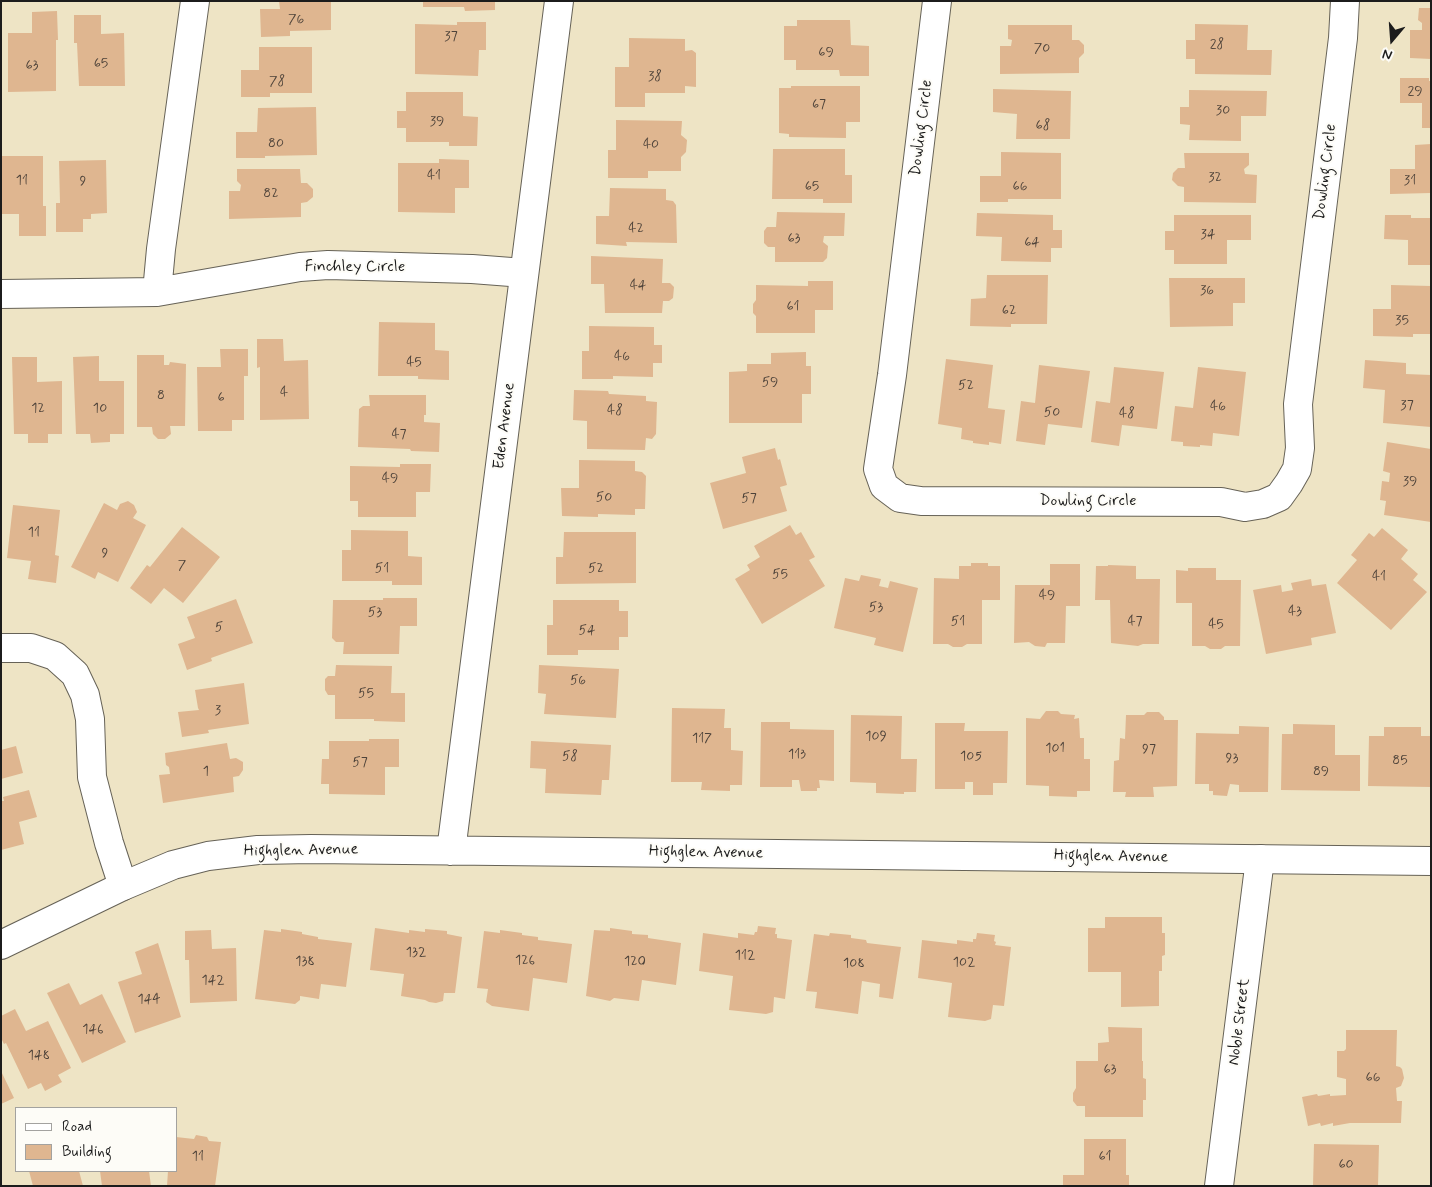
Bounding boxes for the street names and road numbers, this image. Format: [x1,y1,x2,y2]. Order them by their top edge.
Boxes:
street label: Dowling Circle [907,79,937,177]
street label: Dowling Circle [1311,123,1341,221]
street label: Finchley Circle [305,258,405,278]
street label: Eden Avenue [490,381,520,471]
street label: Dowling Circle [1039,492,1137,512]
street label: Highglen Avenue [244,840,358,862]
street label: Highglen Avenue [649,842,763,864]
street label: Highglen Avenue [1054,846,1168,868]
street label: Noble Street [1225,978,1255,1066]

